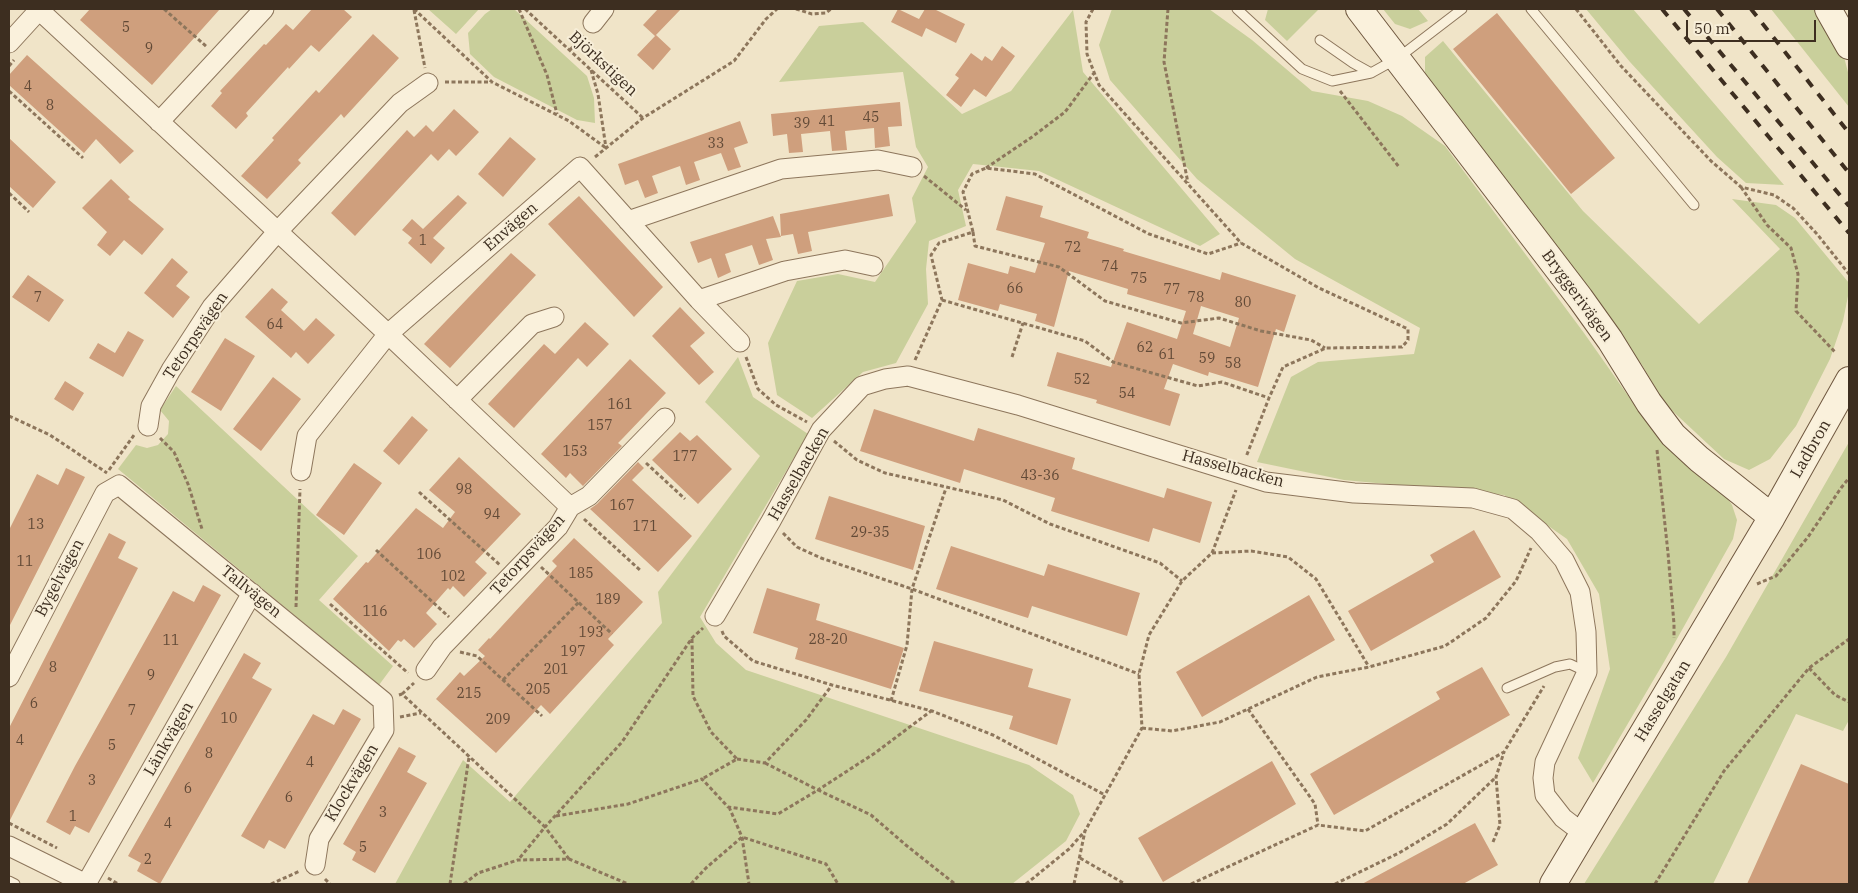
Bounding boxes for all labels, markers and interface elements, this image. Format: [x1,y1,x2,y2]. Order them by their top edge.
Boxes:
scale bar [1688,10,1818,42]
text: 50 m [1694,19,1730,38]
house number: 5 [122,20,130,36]
street label: Björkstigen [565,27,641,101]
house number: 9 [145,41,153,57]
house number: 4 [24,79,32,95]
house number: 8 [46,98,54,114]
house number: 45 [863,110,879,126]
house number: 41 [819,114,835,130]
house number: 39 [794,116,810,132]
house number: 33 [708,136,724,152]
street label: Envägen [480,199,542,255]
house number: 1 [419,233,427,249]
house number: 72 [1065,240,1081,256]
street label: Bryggerivägen [1537,246,1617,346]
house number: 74 [1102,259,1118,275]
house number: 75 [1131,271,1147,287]
house number: 66 [1007,281,1023,297]
house number: 77 [1164,282,1180,298]
street label: Tetorpsvägen [160,288,232,384]
house number: 7 [34,290,42,306]
house number: 78 [1188,290,1204,306]
house number: 80 [1235,295,1251,311]
house number: 64 [267,317,283,333]
house number: 62 [1137,340,1153,356]
house number: 61 [1159,347,1175,363]
house number: 59 [1199,351,1215,367]
house number: 58 [1225,356,1241,372]
house number: 52 [1074,372,1090,388]
house number: 54 [1119,386,1135,402]
house number: 161 [607,397,633,413]
street label: Ladbron [1787,417,1835,481]
house number: 157 [587,418,613,434]
street label: Hasselbacken [764,424,834,524]
house number: 153 [562,444,588,460]
street label: Hasselbacken [1180,446,1286,492]
house number: 177 [672,449,698,465]
house number: 43-36 [1020,468,1060,484]
house number: 98 [456,482,472,498]
house number: 167 [609,498,635,514]
house number: 94 [484,507,500,523]
street label: Tetorpsvägen [487,511,569,599]
house number: 13 [28,517,44,533]
house number: 171 [632,519,658,535]
house number: 29-35 [850,525,890,541]
street label: Bygelvägen [32,536,88,620]
house number: 106 [416,547,442,563]
house number: 11 [17,554,33,570]
street label: Tallvägen [217,562,285,622]
house number: 185 [568,566,594,582]
house number: 102 [440,569,466,585]
house number: 189 [595,592,621,608]
house number: 116 [362,604,388,620]
house number: 193 [578,625,604,641]
house number: 28-20 [808,632,848,648]
house number: 11 [163,633,179,649]
house number: 197 [560,644,586,660]
street label: Hasselgatan [1631,657,1695,745]
house number: 8 [49,660,57,676]
house number: 201 [543,662,569,678]
house number: 9 [147,668,155,684]
house number: 205 [525,682,551,698]
house number: 215 [456,686,482,702]
house number: 6 [30,696,38,712]
street label: Länkvägen [140,699,198,779]
house number: 7 [128,703,136,719]
house number: 10 [221,711,237,727]
house number: 209 [485,712,511,728]
house number: 4 [16,733,24,749]
house number: 5 [108,738,116,754]
street label: Klockvägen [321,741,383,825]
house number: 8 [205,746,213,762]
house number: 4 [306,755,314,771]
house number: 3 [88,773,96,789]
house number: 6 [184,781,192,797]
house number: 6 [285,790,293,806]
house number: 3 [379,805,387,821]
house number: 1 [69,809,77,825]
house number: 4 [164,816,172,832]
house number: 5 [359,840,367,856]
house number: 2 [144,852,152,868]

